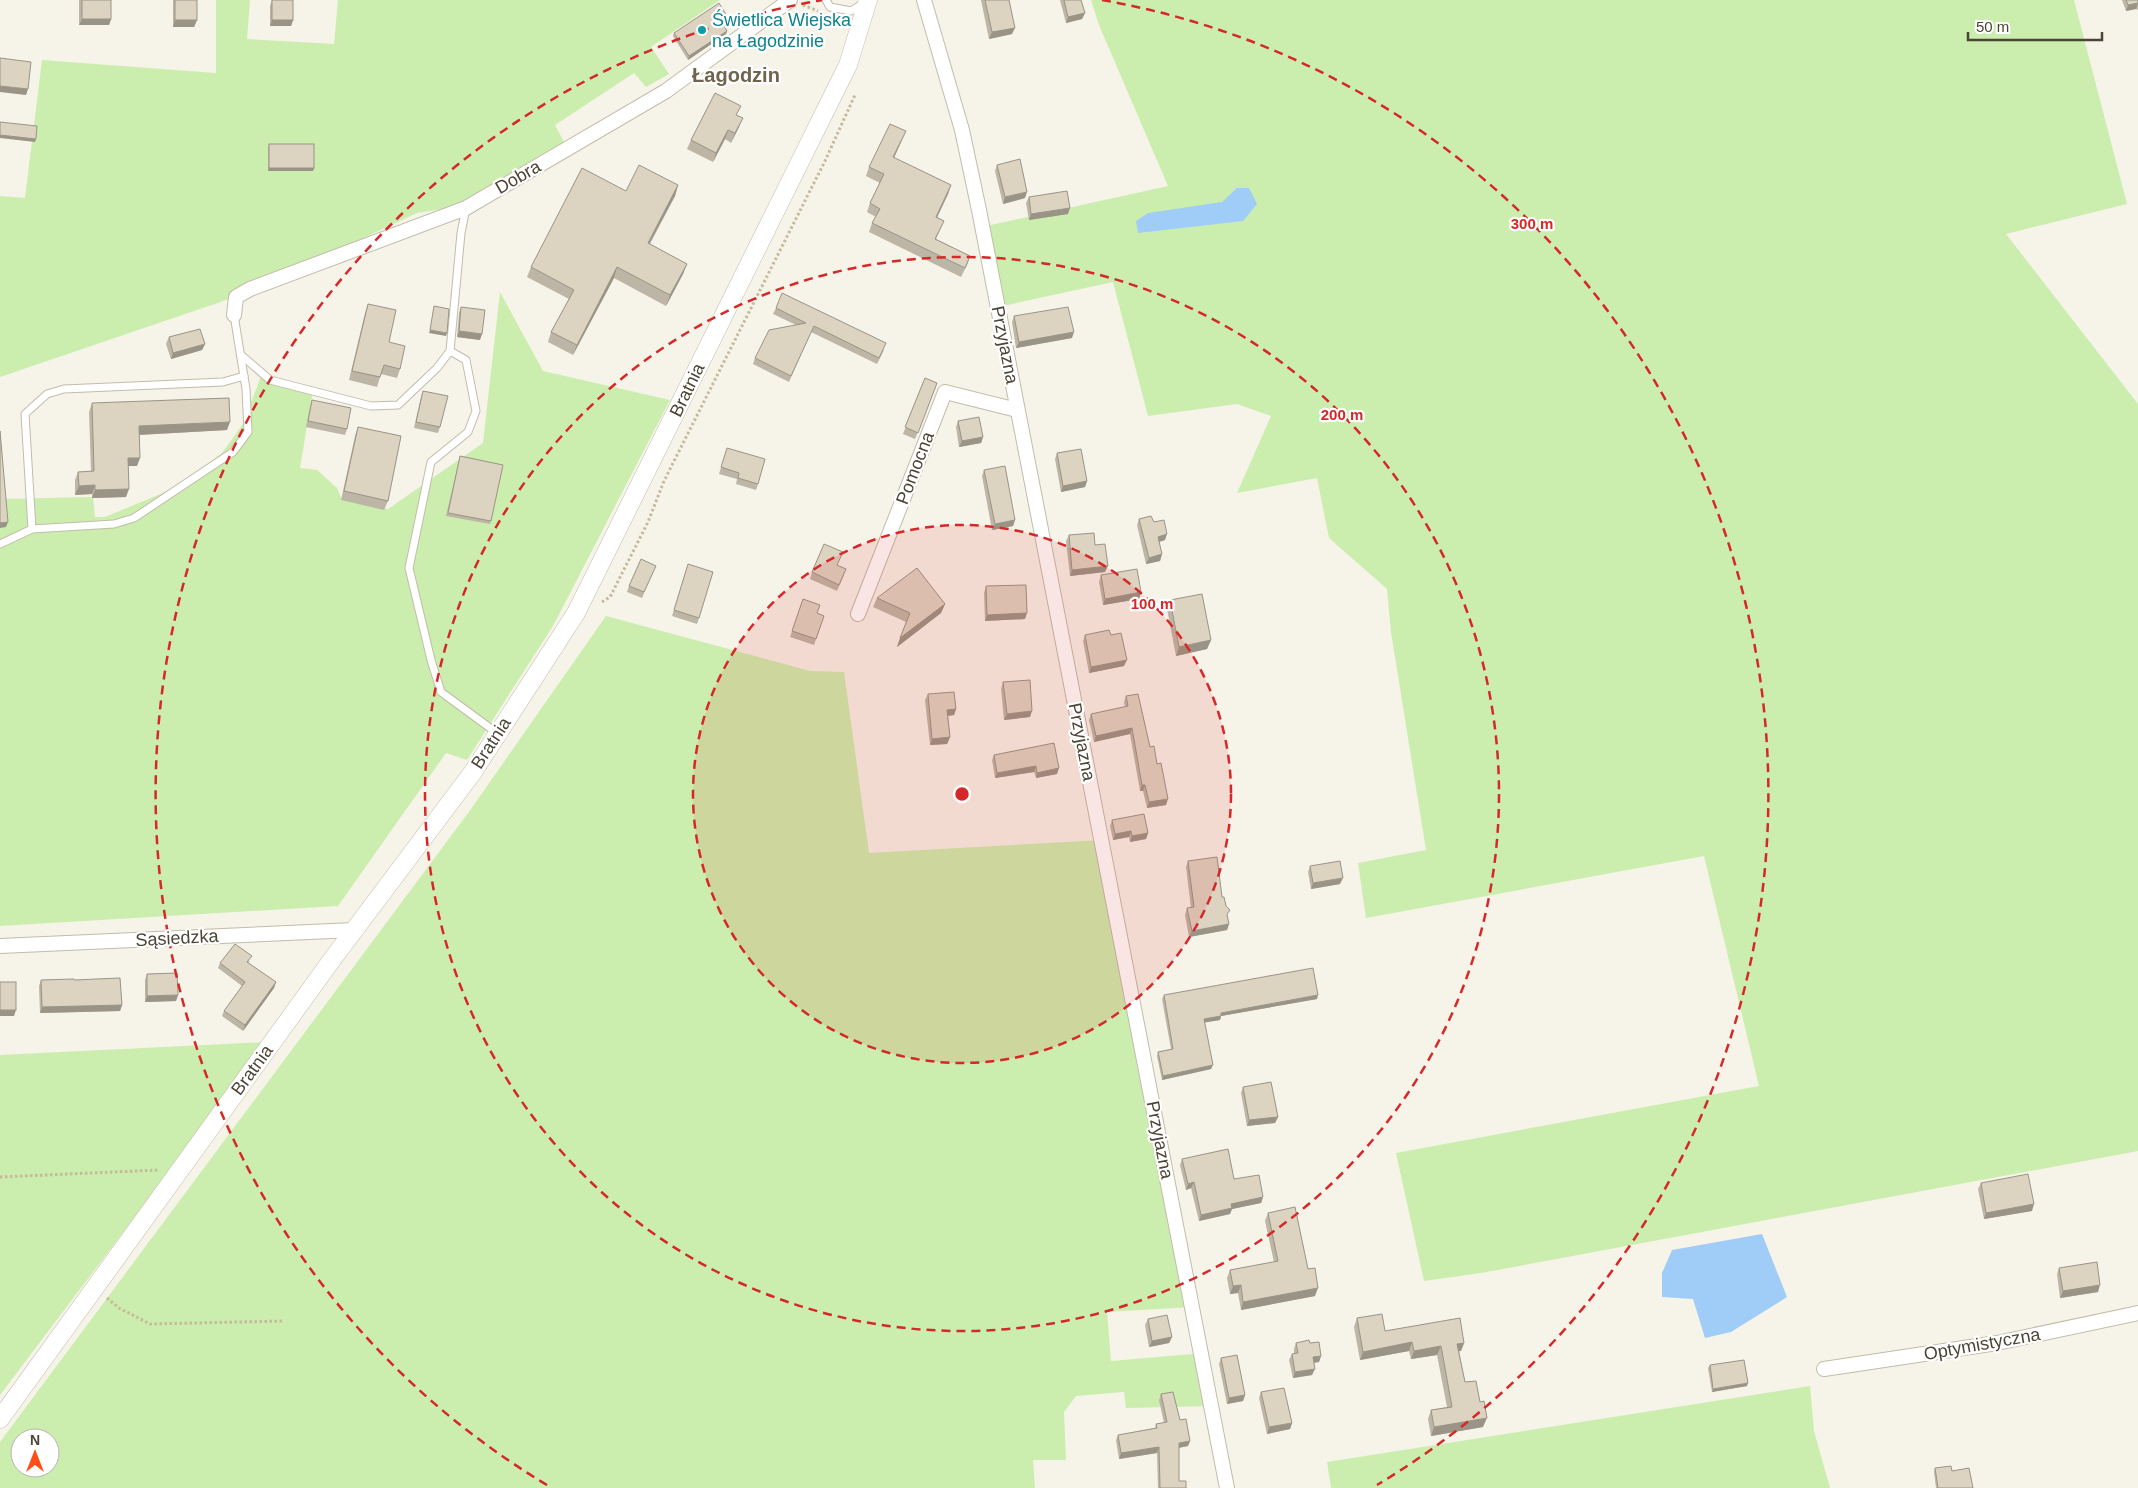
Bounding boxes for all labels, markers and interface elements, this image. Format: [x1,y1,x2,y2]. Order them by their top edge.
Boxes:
place label: Świetlica Wiejska na Łagodzinie [712,9,852,51]
scale bar [1968,10,2102,42]
text: 50 m [1976,18,2009,35]
marker: Świetlica Wiejska na Łagodzinie [696,24,708,36]
district label: Łagodzin [692,64,780,86]
street label: Dobra [492,156,545,198]
text: 300 m [1511,215,1553,232]
street label: Przyjazna [988,304,1023,387]
street label: Bratnia [666,359,709,420]
text: 200 m [1321,406,1363,423]
street label: Pomocna [892,428,938,507]
text: 100 m [1131,595,1173,612]
street label: Przyjazna [1065,701,1100,784]
street label: Bratnia [467,713,515,772]
centre of rings [953,785,971,803]
street label: Sąsiedzka [135,926,220,950]
street label: Bratnia [227,1040,277,1099]
street label: Przyjazna [1143,1099,1178,1182]
street label: Optymistyczna [1922,1324,2043,1364]
north arrow [10,1428,60,1478]
text: N [30,1432,40,1448]

